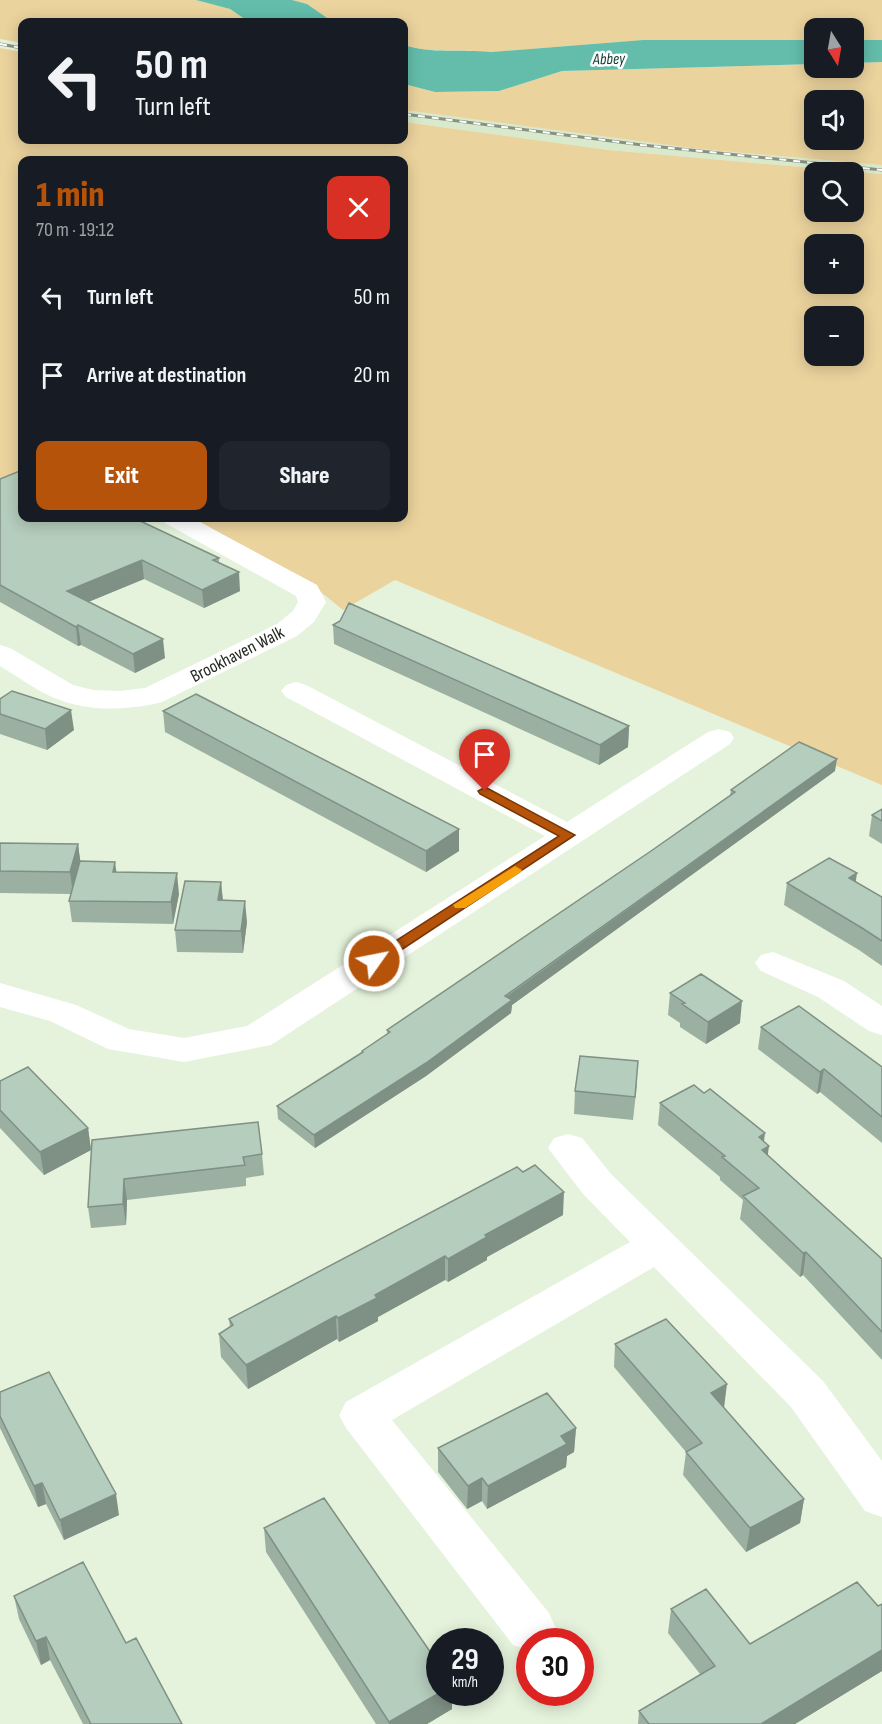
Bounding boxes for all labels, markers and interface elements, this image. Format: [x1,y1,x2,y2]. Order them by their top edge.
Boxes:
north arrow [804,18,864,78]
map controls [804,18,864,366]
text: 50 m [135,40,208,91]
icon: left [36,42,114,120]
water label: Abbey [592,50,626,69]
button: sound [804,90,864,150]
text: Turn left [135,91,211,123]
button: search [804,162,864,222]
text: 1 min [36,174,104,217]
button: close [327,176,390,239]
text: 70 m · 19:12 [36,218,114,242]
button: + [804,234,864,294]
icon: left [36,281,69,314]
text: Turn left [87,284,153,311]
text: 50 m [354,284,390,311]
button: − [804,306,864,366]
icon: arrive [36,359,69,392]
text: Arrive at destination [87,362,246,389]
text: 20 m [354,362,390,389]
button: Exit [36,441,207,510]
button: Share [219,441,390,510]
street label: Brookhaven Walk [187,622,288,687]
pin [459,729,510,791]
icon: arrive [468,738,501,771]
position arrow [342,929,406,993]
speed limit sign: 30 [516,1628,594,1706]
text: 29 [451,1642,479,1678]
text: km/h [452,1673,478,1692]

